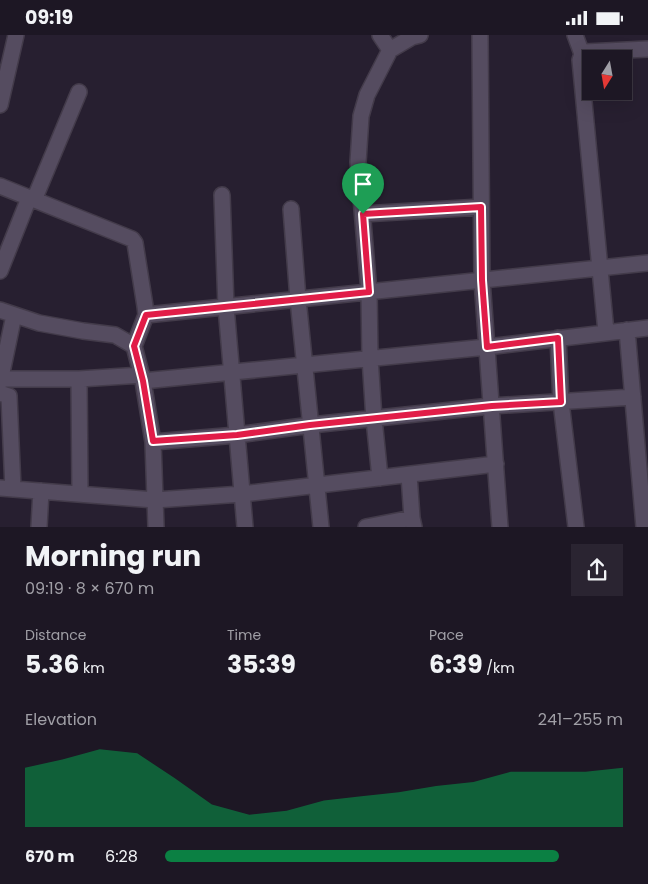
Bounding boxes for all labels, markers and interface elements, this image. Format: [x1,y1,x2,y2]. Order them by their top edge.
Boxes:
text: 09:19 [25,4,73,31]
north arrow [582,50,632,100]
map controls [582,50,632,100]
pin [342,163,384,214]
icon: arrive [349,170,377,198]
text: Morning run [25,537,201,576]
button: share [571,544,623,596]
text: 09:19 · 8 × 670 m [25,577,154,600]
text: Distance [25,625,86,645]
text: Time [227,625,261,645]
text: Pace [429,625,464,645]
text: 5.36 [25,647,79,682]
text: 35:39 [227,647,296,682]
text: 6:39 [429,647,483,682]
text: km [79,658,105,678]
text: /km [483,658,515,678]
text: Elevation [25,708,97,731]
text: 241–255 m [538,708,623,731]
text: 670 m [25,845,75,868]
text: 6:28 [105,845,138,868]

